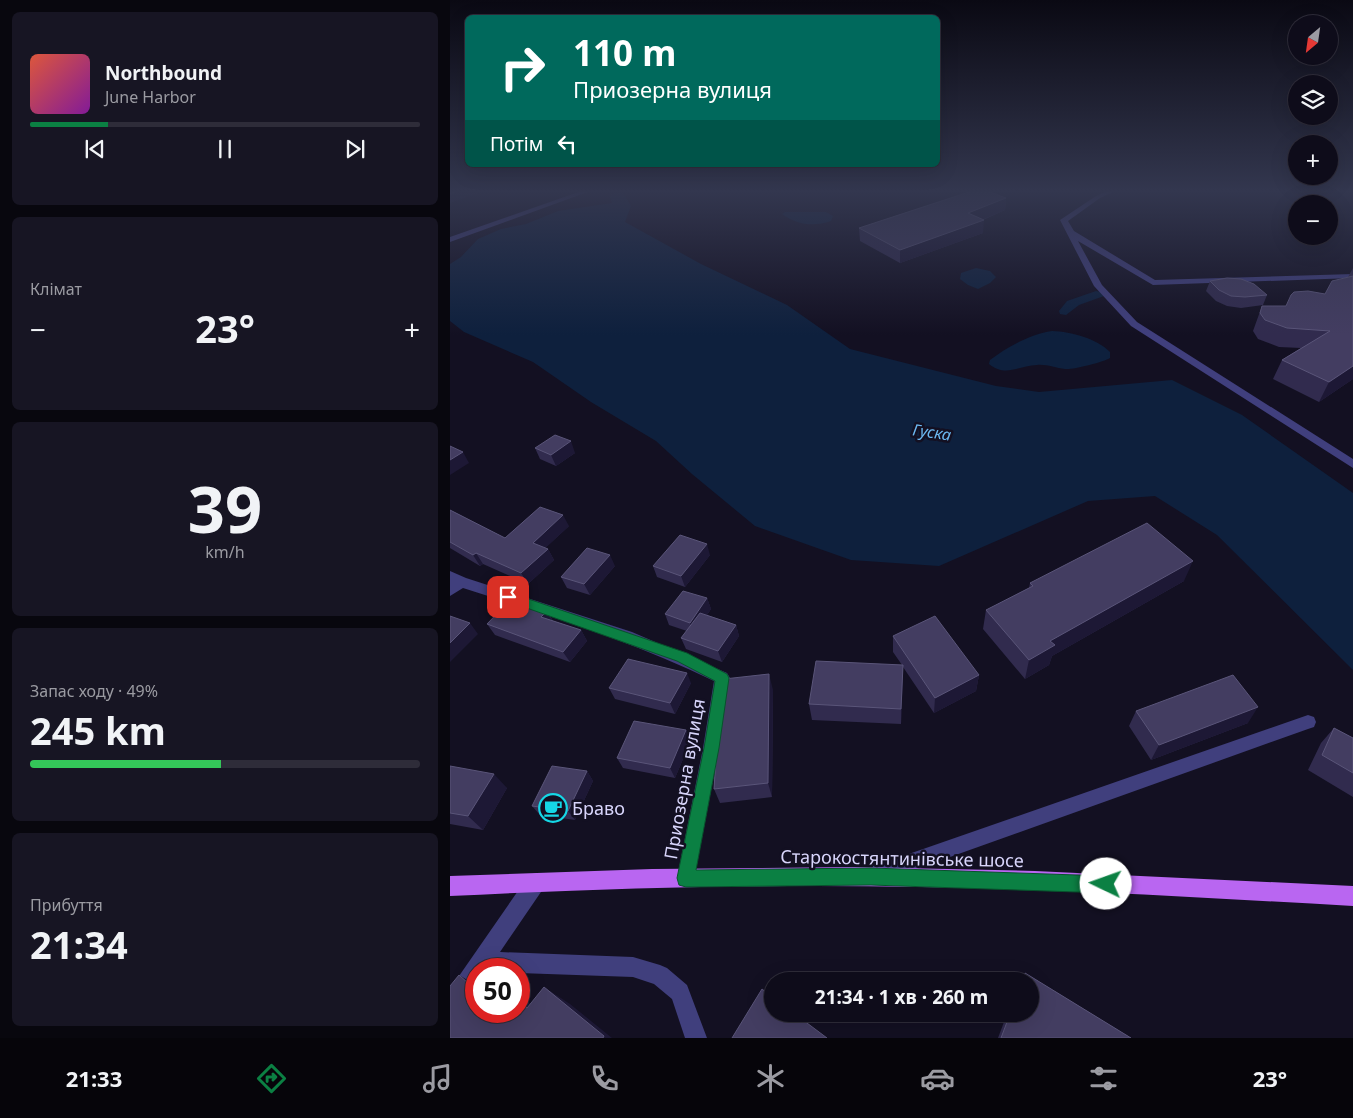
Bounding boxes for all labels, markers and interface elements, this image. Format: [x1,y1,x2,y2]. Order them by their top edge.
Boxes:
north arrow [1288,15,1338,65]
map controls [1288,15,1338,245]
text: 110 m [573,29,676,76]
icon: right [490,35,555,100]
text: Northbound [105,60,222,86]
text: Приозерна вулиця [573,74,772,104]
button: layers [1288,75,1338,125]
text: June Harbor [105,86,196,108]
icon: left [553,130,581,158]
text: Потім [490,131,543,157]
icon: previous [81,135,109,163]
icon: pause [211,135,239,163]
icon: next [341,135,369,163]
button: + [1288,135,1338,185]
button: − [1288,195,1338,245]
text: Клімат [30,278,82,300]
text: 23° [195,302,255,354]
text: − [30,310,46,348]
text: + [404,310,420,348]
water label: Гуска [911,418,953,446]
text: 39 [188,464,262,552]
text: km/h [205,541,245,563]
pin [487,576,529,618]
icon: arrive [494,583,522,611]
text: Запас ходу · 49% [30,680,158,702]
street label: Приозерна вулиця [658,697,710,861]
text: 245 km [30,704,166,756]
cafe icon: Браво [538,793,568,823]
place label: Браво [572,796,625,820]
street label: Старокостянтинівське шосе [780,844,1024,872]
position arrow [1079,857,1131,909]
text: Прибуття [30,894,103,916]
text: 21:34 [30,918,128,970]
speed limit sign: 50 [465,958,530,1023]
text: 21:34 · 1 хв · 260 m [815,984,988,1010]
icon: directions [254,1061,289,1096]
icon: music [420,1061,455,1096]
icon: phone [587,1061,622,1096]
icon: climate [753,1061,788,1096]
icon: car [920,1061,955,1096]
icon: filters [1086,1061,1121,1096]
text: 21:33 [66,1063,122,1093]
text: 23° [1253,1063,1287,1093]

